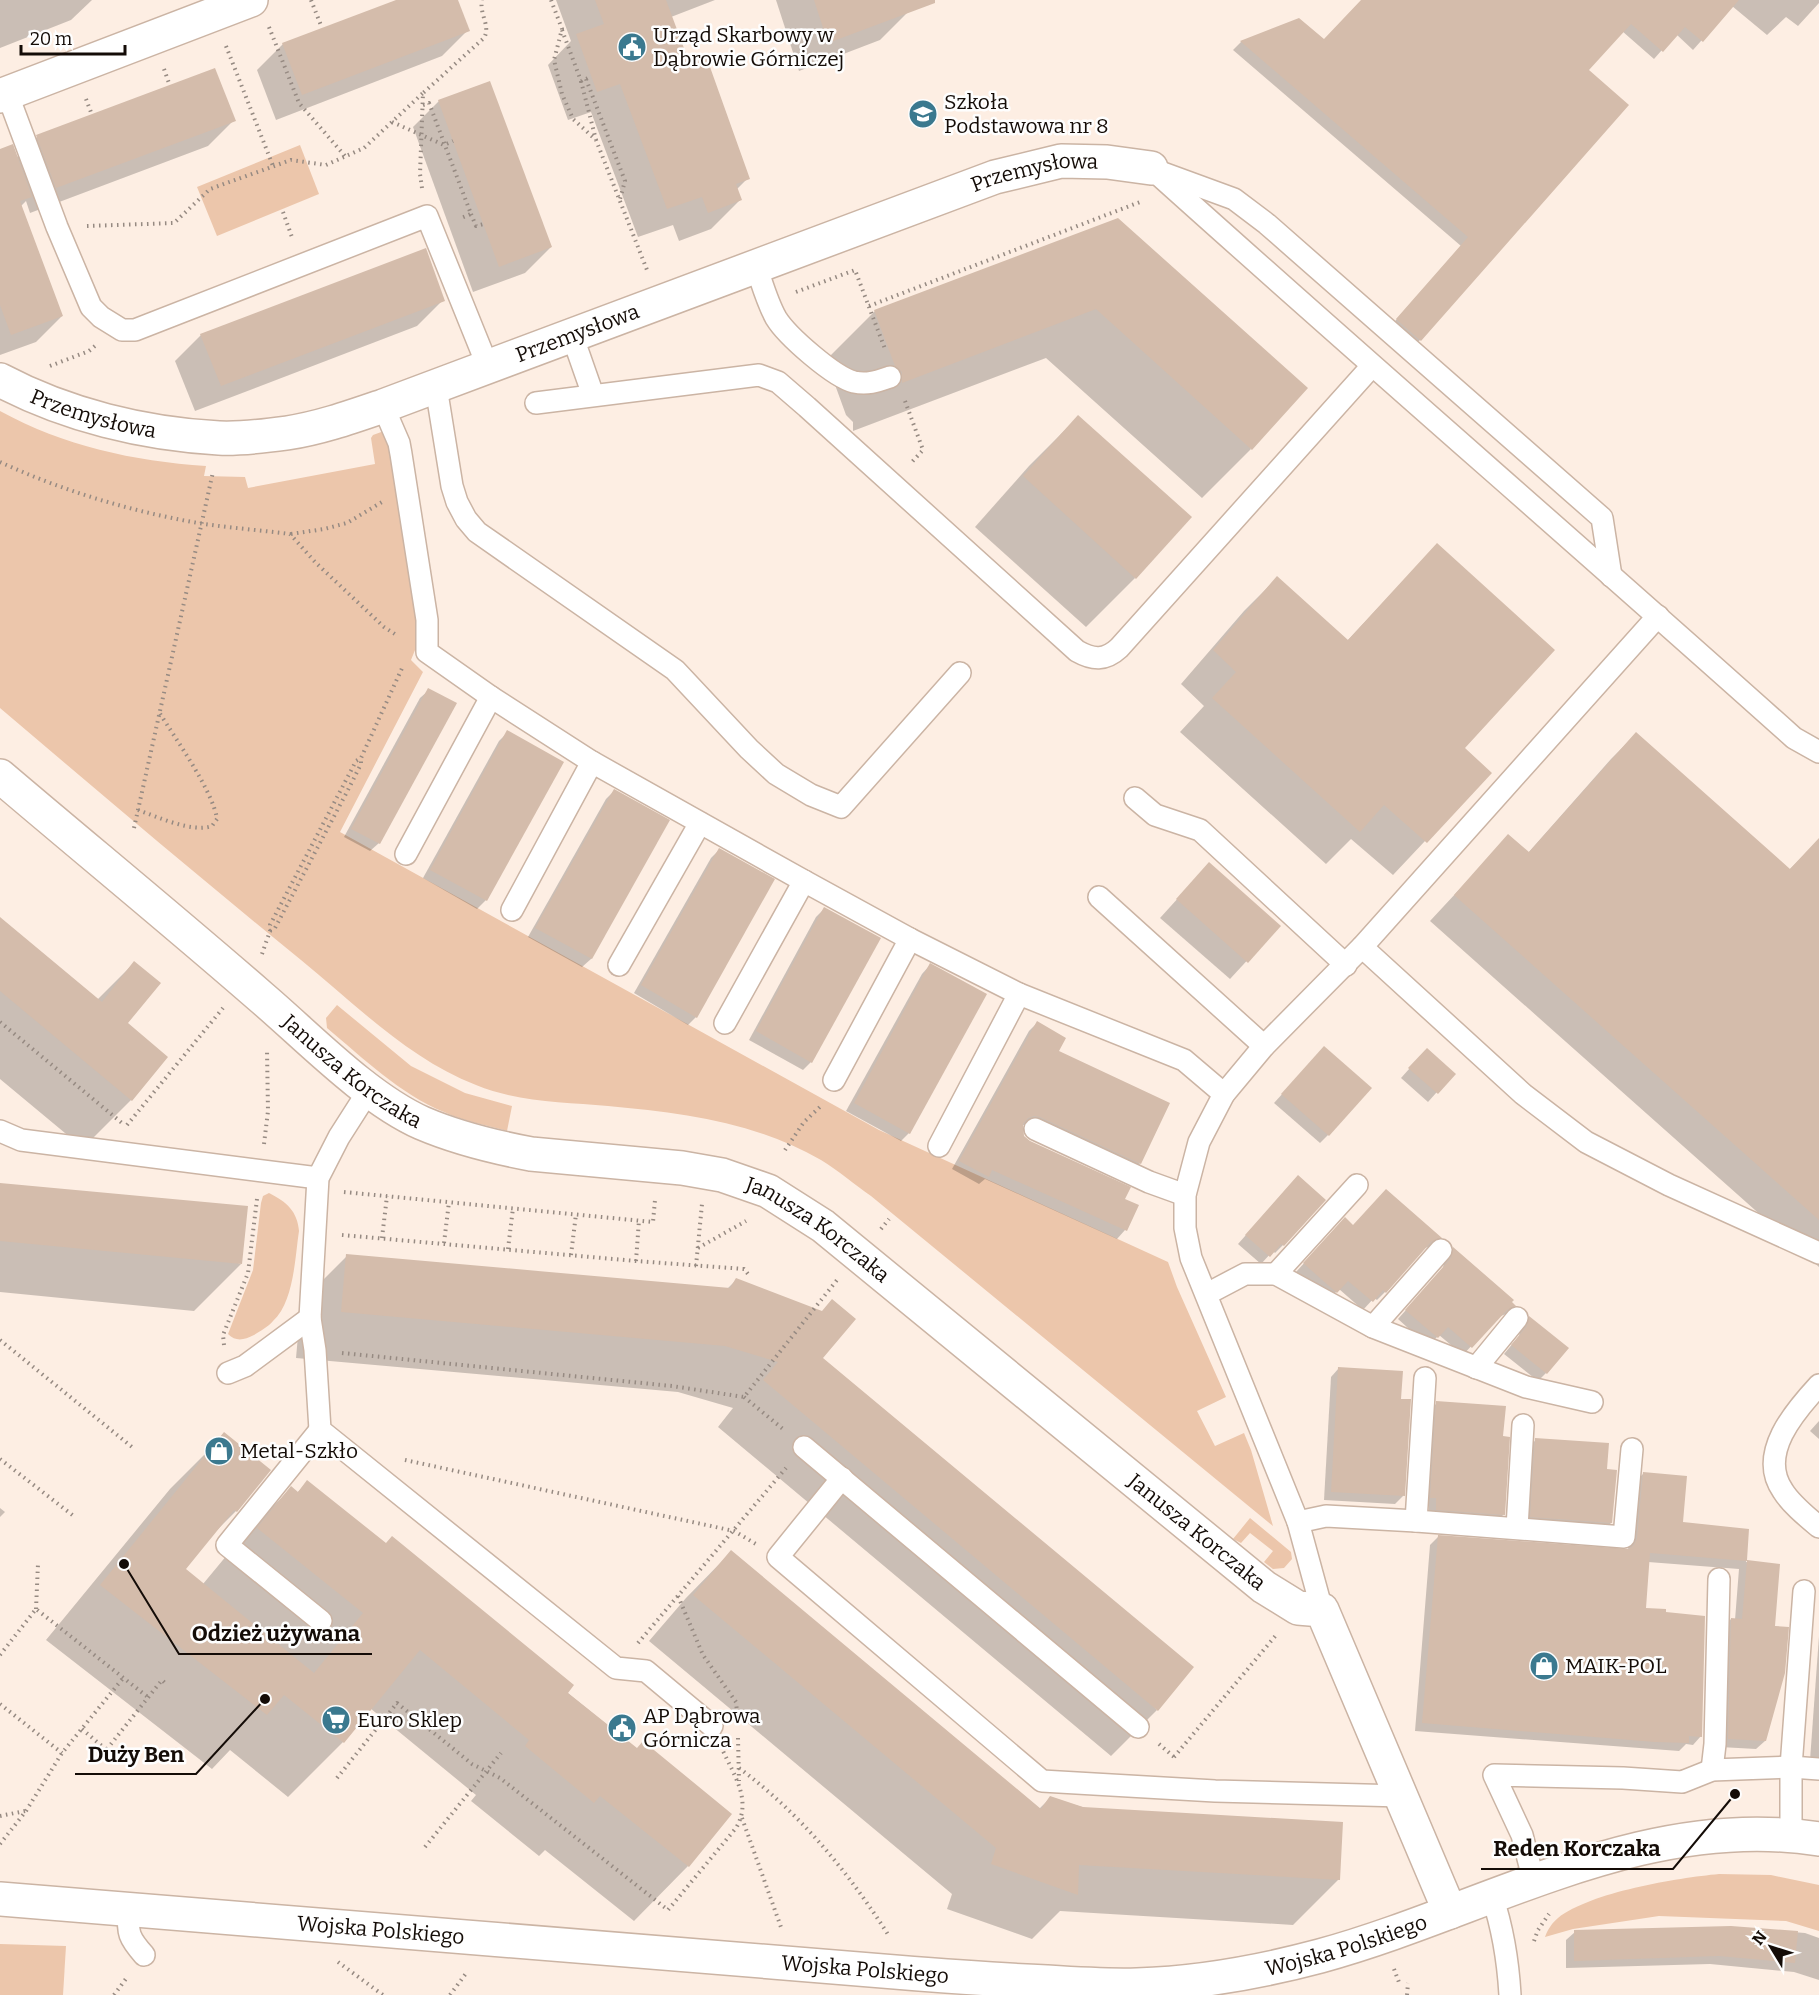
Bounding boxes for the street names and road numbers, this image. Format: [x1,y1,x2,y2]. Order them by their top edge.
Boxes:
street label: Przemysłowa [967,148,1099,198]
street label: Przemysłowa [512,298,643,368]
street label: Przemysłowa [27,383,159,444]
street label: Janusza Korczaka [276,1008,426,1134]
street label: Janusza Korczaka [741,1171,895,1288]
street label: Janusza Korczaka [1122,1467,1271,1596]
street label: Wojska Polskiego [1263,1909,1431,1982]
street label: Wojska Polskiego [296,1910,466,1950]
street label: Wojska Polskiego [780,1950,950,1989]

